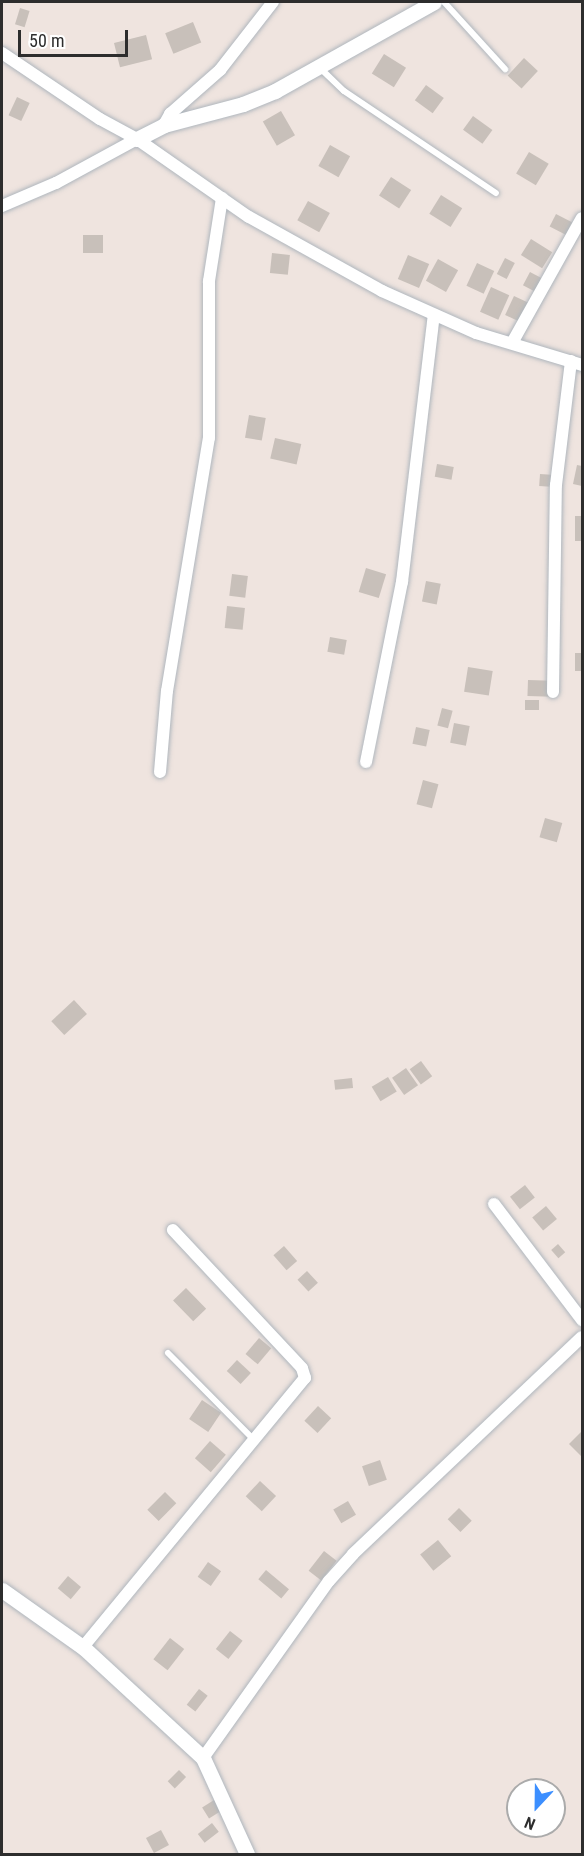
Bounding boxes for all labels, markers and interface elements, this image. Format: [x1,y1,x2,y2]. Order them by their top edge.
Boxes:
scale bar [21,18,130,56]
text: 50 m [29,30,64,51]
north arrow [506,1778,566,1838]
text: N [522,1813,538,1834]

